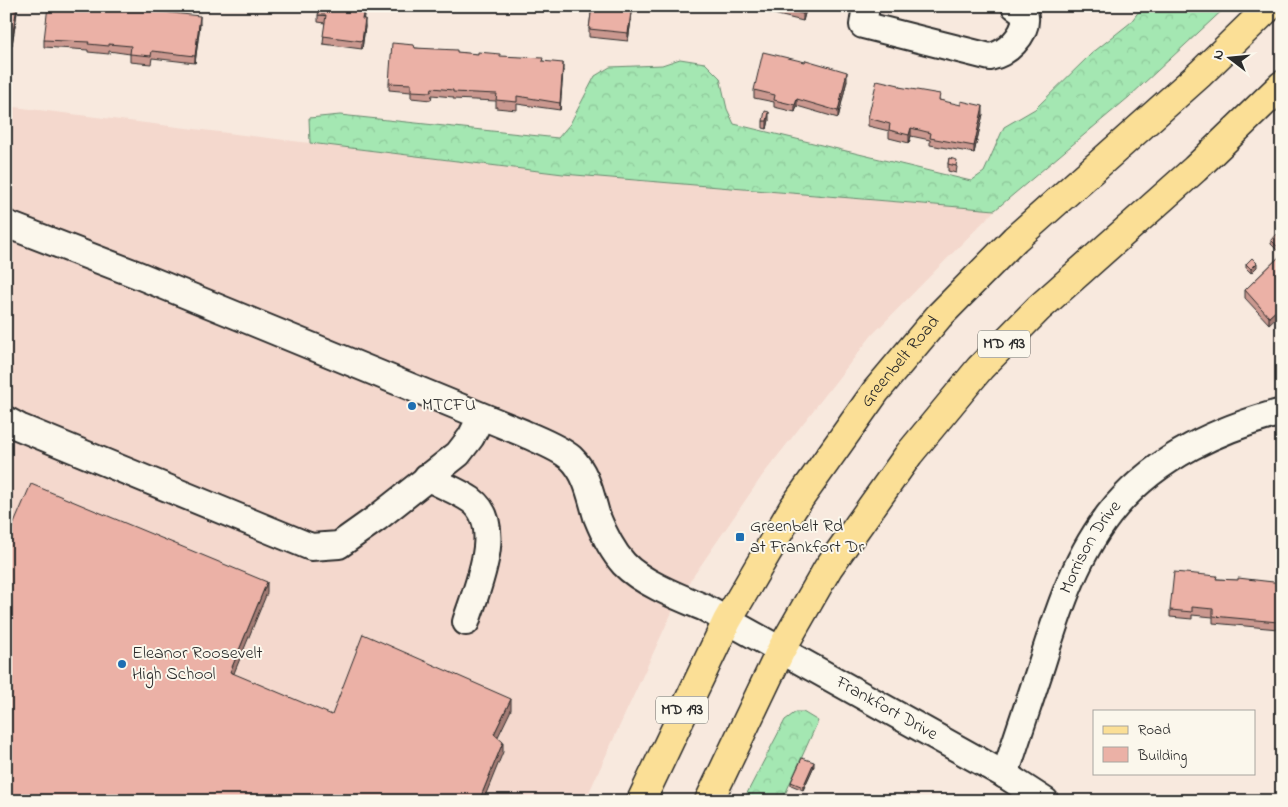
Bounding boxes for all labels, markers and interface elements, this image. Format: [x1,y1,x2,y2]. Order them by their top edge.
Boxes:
north arrow [1206,32,1256,82]
text: N [1208,47,1230,62]
street label: Greenbelt Road [855,310,947,413]
road number: MD 193 [978,330,1030,358]
place label: MTCFU [422,393,476,419]
marker: MTCFU [406,400,418,412]
street label: Morrison Drive [1054,494,1129,598]
place label: Greenbelt Rd at Frankfort Dr [750,514,865,561]
marker: Greenbelt Rd at Frankfort Dr [734,531,746,543]
place label: Eleanor Roosevelt High School [132,641,263,689]
marker: Eleanor Roosevelt High School [116,658,128,670]
street label: Frankfort Drive [830,670,943,748]
road number: MD 193 [656,696,708,724]
legend [1093,710,1256,774]
text: Road [1138,719,1171,741]
text: Building [1137,745,1187,768]

